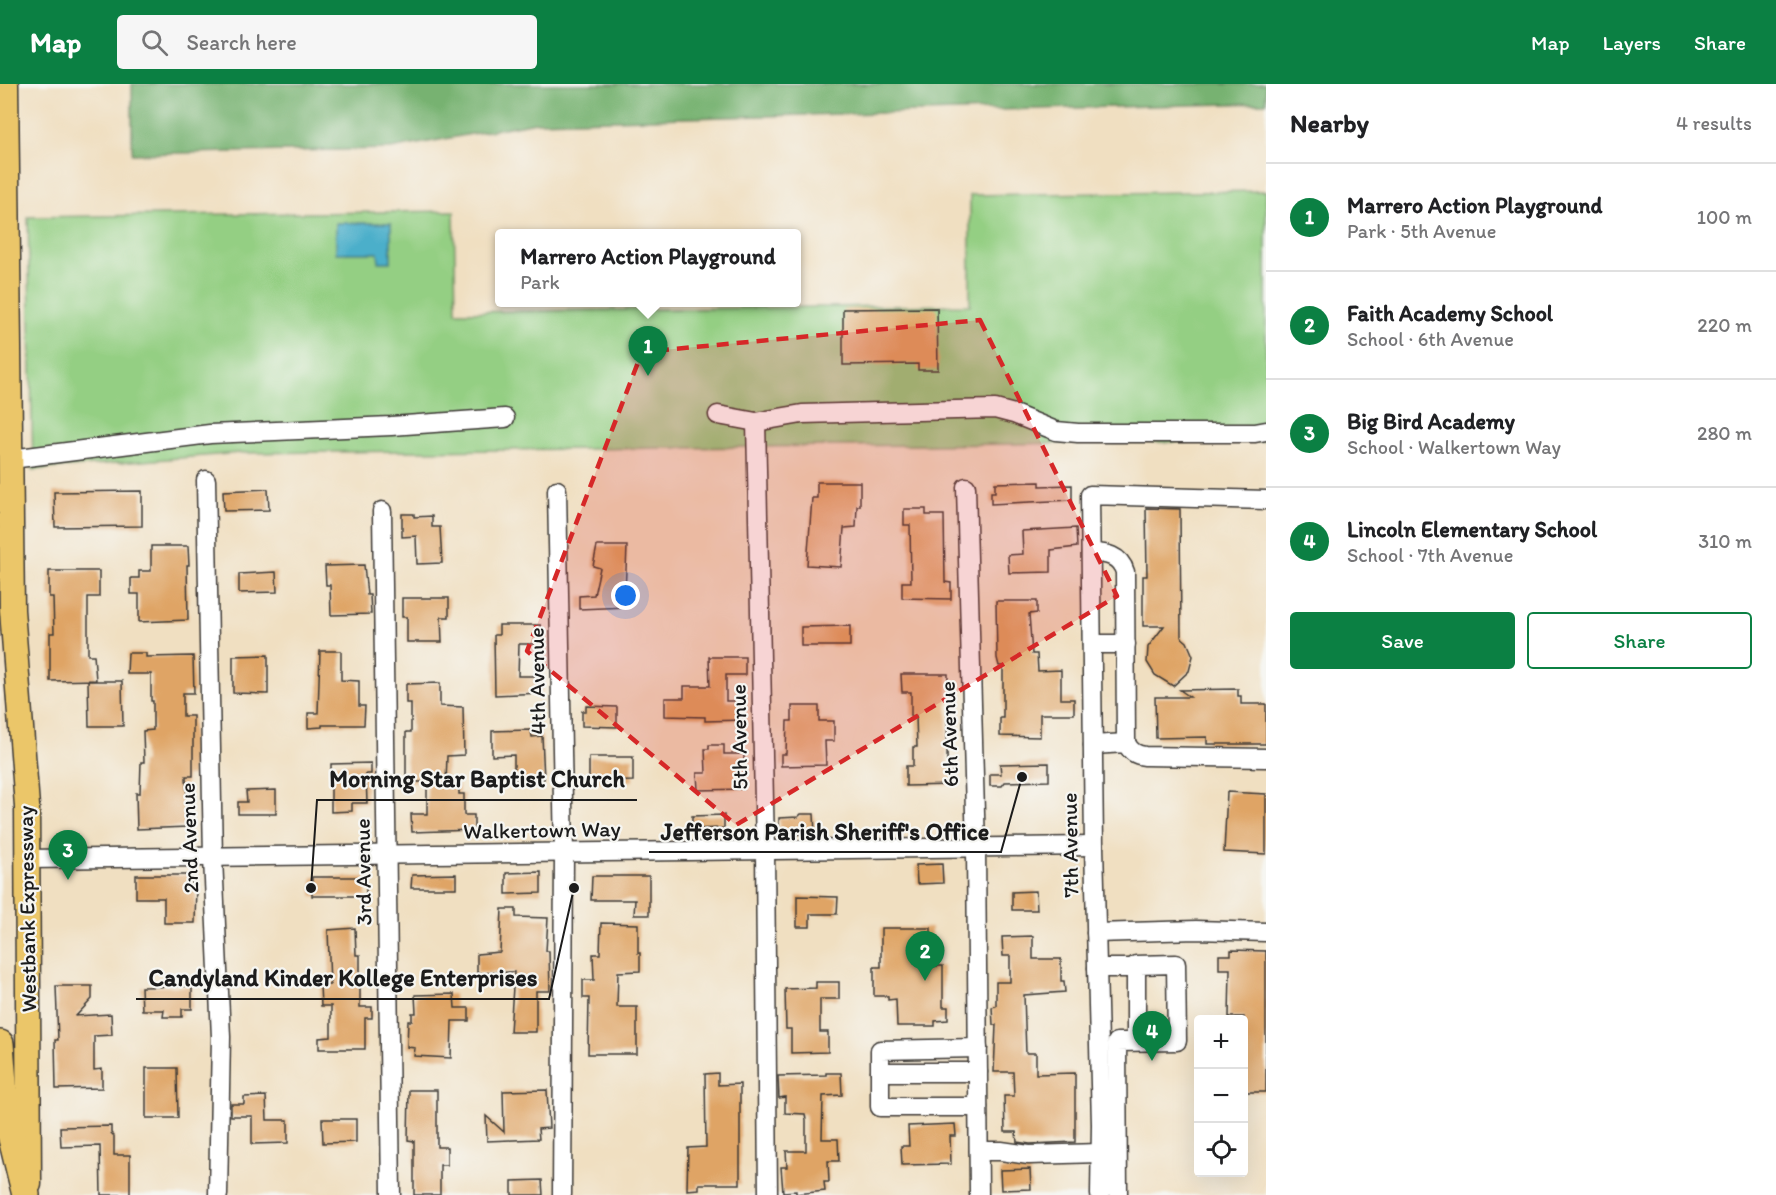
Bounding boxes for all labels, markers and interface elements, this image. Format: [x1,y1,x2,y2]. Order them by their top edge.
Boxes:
search box [117,15,537,69]
text: Map [30,25,81,59]
icon: search [138,26,171,59]
text: Search here [186,29,297,56]
text: Map [1531,30,1570,55]
text: Layers [1603,30,1661,55]
text: Share [1694,30,1746,55]
text: Nearby [1290,107,1369,139]
text: 4 results [1676,111,1752,135]
text: Marrero Action Playground [1347,192,1602,219]
text: 1 [1305,205,1314,229]
text: 100 m [1697,205,1752,229]
text: Park · 5th Avenue [1347,219,1496,243]
popup [495,229,801,307]
text: Marrero Action Playground [520,243,776,270]
text: Park [520,270,560,294]
text: Faith Academy School [1347,300,1553,327]
text: 2 [1304,313,1315,337]
text: 220 m [1697,313,1752,337]
pin: 1 [628,326,668,376]
text: School · 6th Avenue [1347,327,1514,351]
text: Big Bird Academy [1347,408,1515,435]
text: 3 [1304,421,1315,445]
text: 280 m [1697,421,1752,445]
text: School · Walkertown Way [1347,435,1561,459]
text: Lincoln Elementary School [1347,516,1597,543]
text: 4 [1303,529,1316,553]
text: 310 m [1698,529,1752,553]
text: School · 7th Avenue [1347,543,1513,567]
your location [611,581,640,610]
button: Save [1290,612,1515,669]
button: Share [1527,612,1752,669]
street label: 4th Avenue [523,627,551,735]
street label: 6th Avenue [934,681,964,787]
street label: 5th Avenue [725,684,753,790]
callout: Morning Star Baptist Church [317,758,637,800]
text: Morning Star Baptist Church [329,764,626,794]
street label: 2nd Avenue [174,782,204,894]
street label: 7th Avenue [1056,792,1084,898]
street label: Westbank Expressway [12,805,42,1013]
callout: Jefferson Parish Sheriff's Office [649,810,1001,852]
street label: Walkertown Way [463,815,622,845]
text: Jefferson Parish Sheriff's Office [660,817,989,846]
street label: 3rd Avenue [349,818,377,926]
pin: 3 [48,830,88,880]
pin: 2 [906,932,944,981]
callout: Candyland Kinder Kollege Enterprises [136,957,549,999]
text: Candyland Kinder Kollege Enterprises [149,963,538,993]
pin: 4 [1132,1012,1172,1061]
map controls [1194,1015,1248,1177]
button: + [1194,1015,1248,1069]
button: − [1194,1069,1248,1123]
button: locate [1194,1123,1248,1177]

